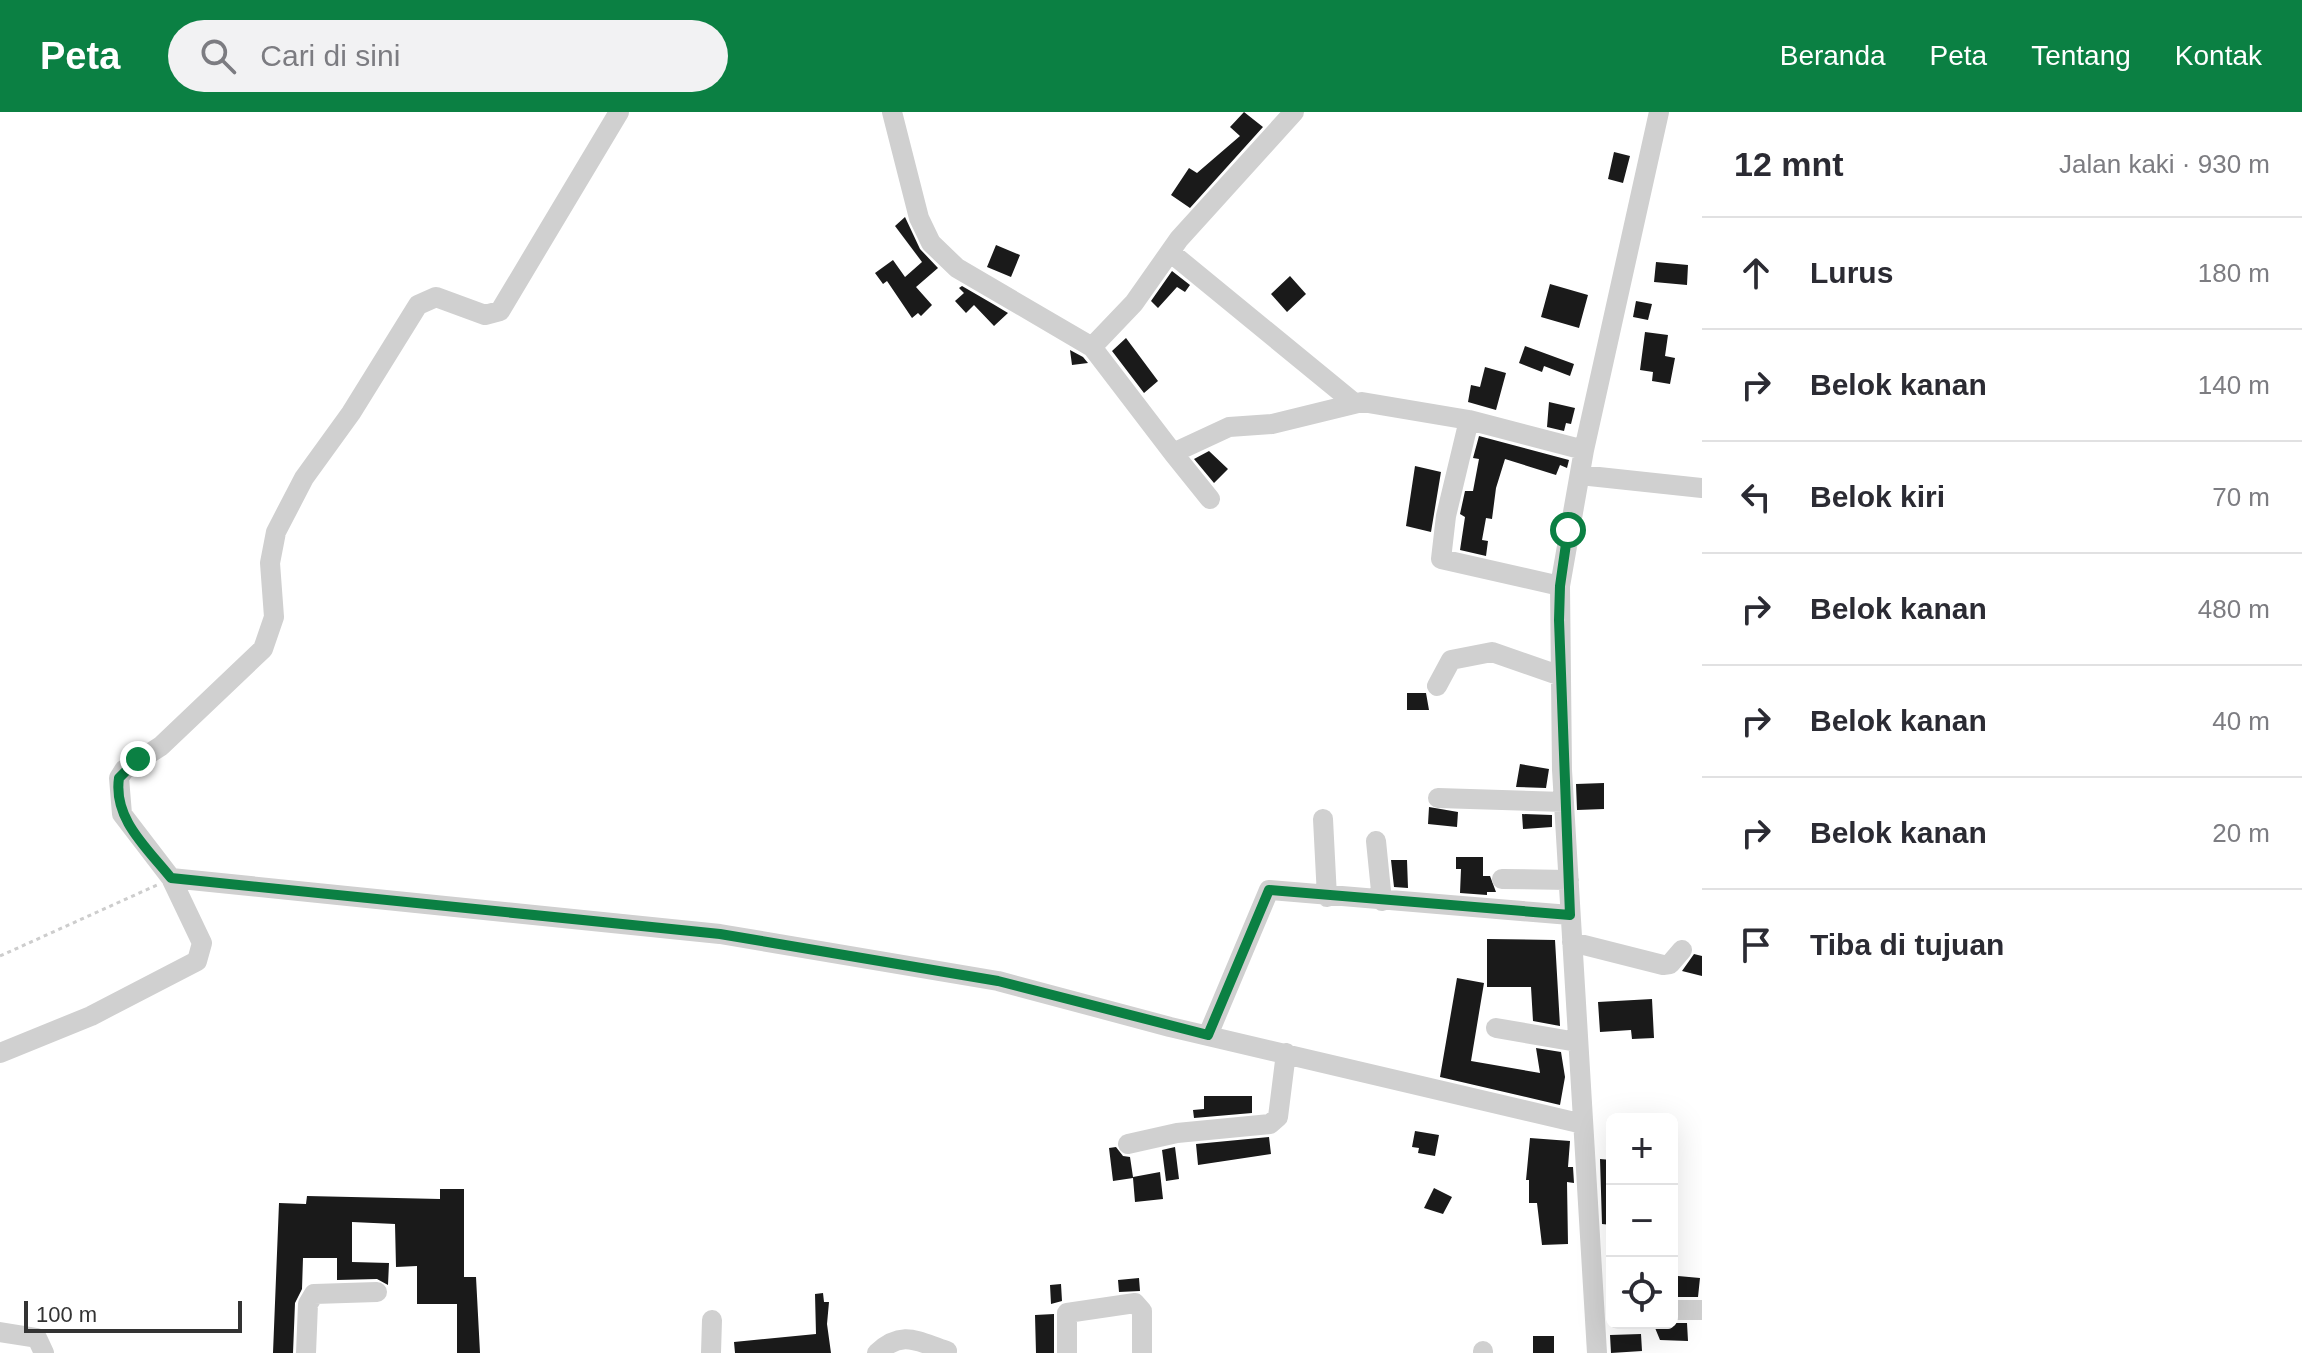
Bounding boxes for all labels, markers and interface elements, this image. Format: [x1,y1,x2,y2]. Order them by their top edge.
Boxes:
search box [168,20,728,92]
icon: search [196,34,240,78]
text: Peta [40,35,120,77]
text: Cari di sini [260,39,400,72]
text: Beranda [1780,40,1886,71]
text: Peta [1930,40,1987,71]
text: Tentang [2031,40,2131,71]
text: Kontak [2175,40,2262,71]
text: 12 mnt [1734,145,1844,183]
text: Jalan kaki · 930 m [2059,149,2270,179]
icon: ahead [1734,251,1778,295]
text: Lurus [1810,256,1893,289]
text: 180 m [2198,258,2270,288]
icon: right [1734,363,1778,407]
text: Belok kanan [1810,368,1987,401]
text: 140 m [2198,370,2270,400]
icon: left [1734,475,1778,519]
text: Belok kiri [1810,480,1945,513]
text: 70 m [2212,482,2270,512]
route start [1550,512,1586,548]
icon: right [1734,587,1778,631]
text: Belok kanan [1810,592,1987,625]
text: 480 m [2198,594,2270,624]
icon: right [1734,699,1778,743]
text: Belok kanan [1810,704,1987,737]
text: 40 m [2212,706,2270,736]
route end [120,741,156,777]
icon: right [1734,811,1778,855]
text: Belok kanan [1810,816,1987,849]
text: 20 m [2212,818,2270,848]
icon: arrive [1734,923,1778,967]
text: Tiba di tujuan [1810,928,2004,961]
map controls [1606,1113,1678,1329]
button: + [1606,1113,1678,1185]
button: − [1606,1185,1678,1257]
button: locate [1606,1257,1678,1329]
scale bar [24,1297,242,1333]
text: 100 m [36,1302,97,1327]

